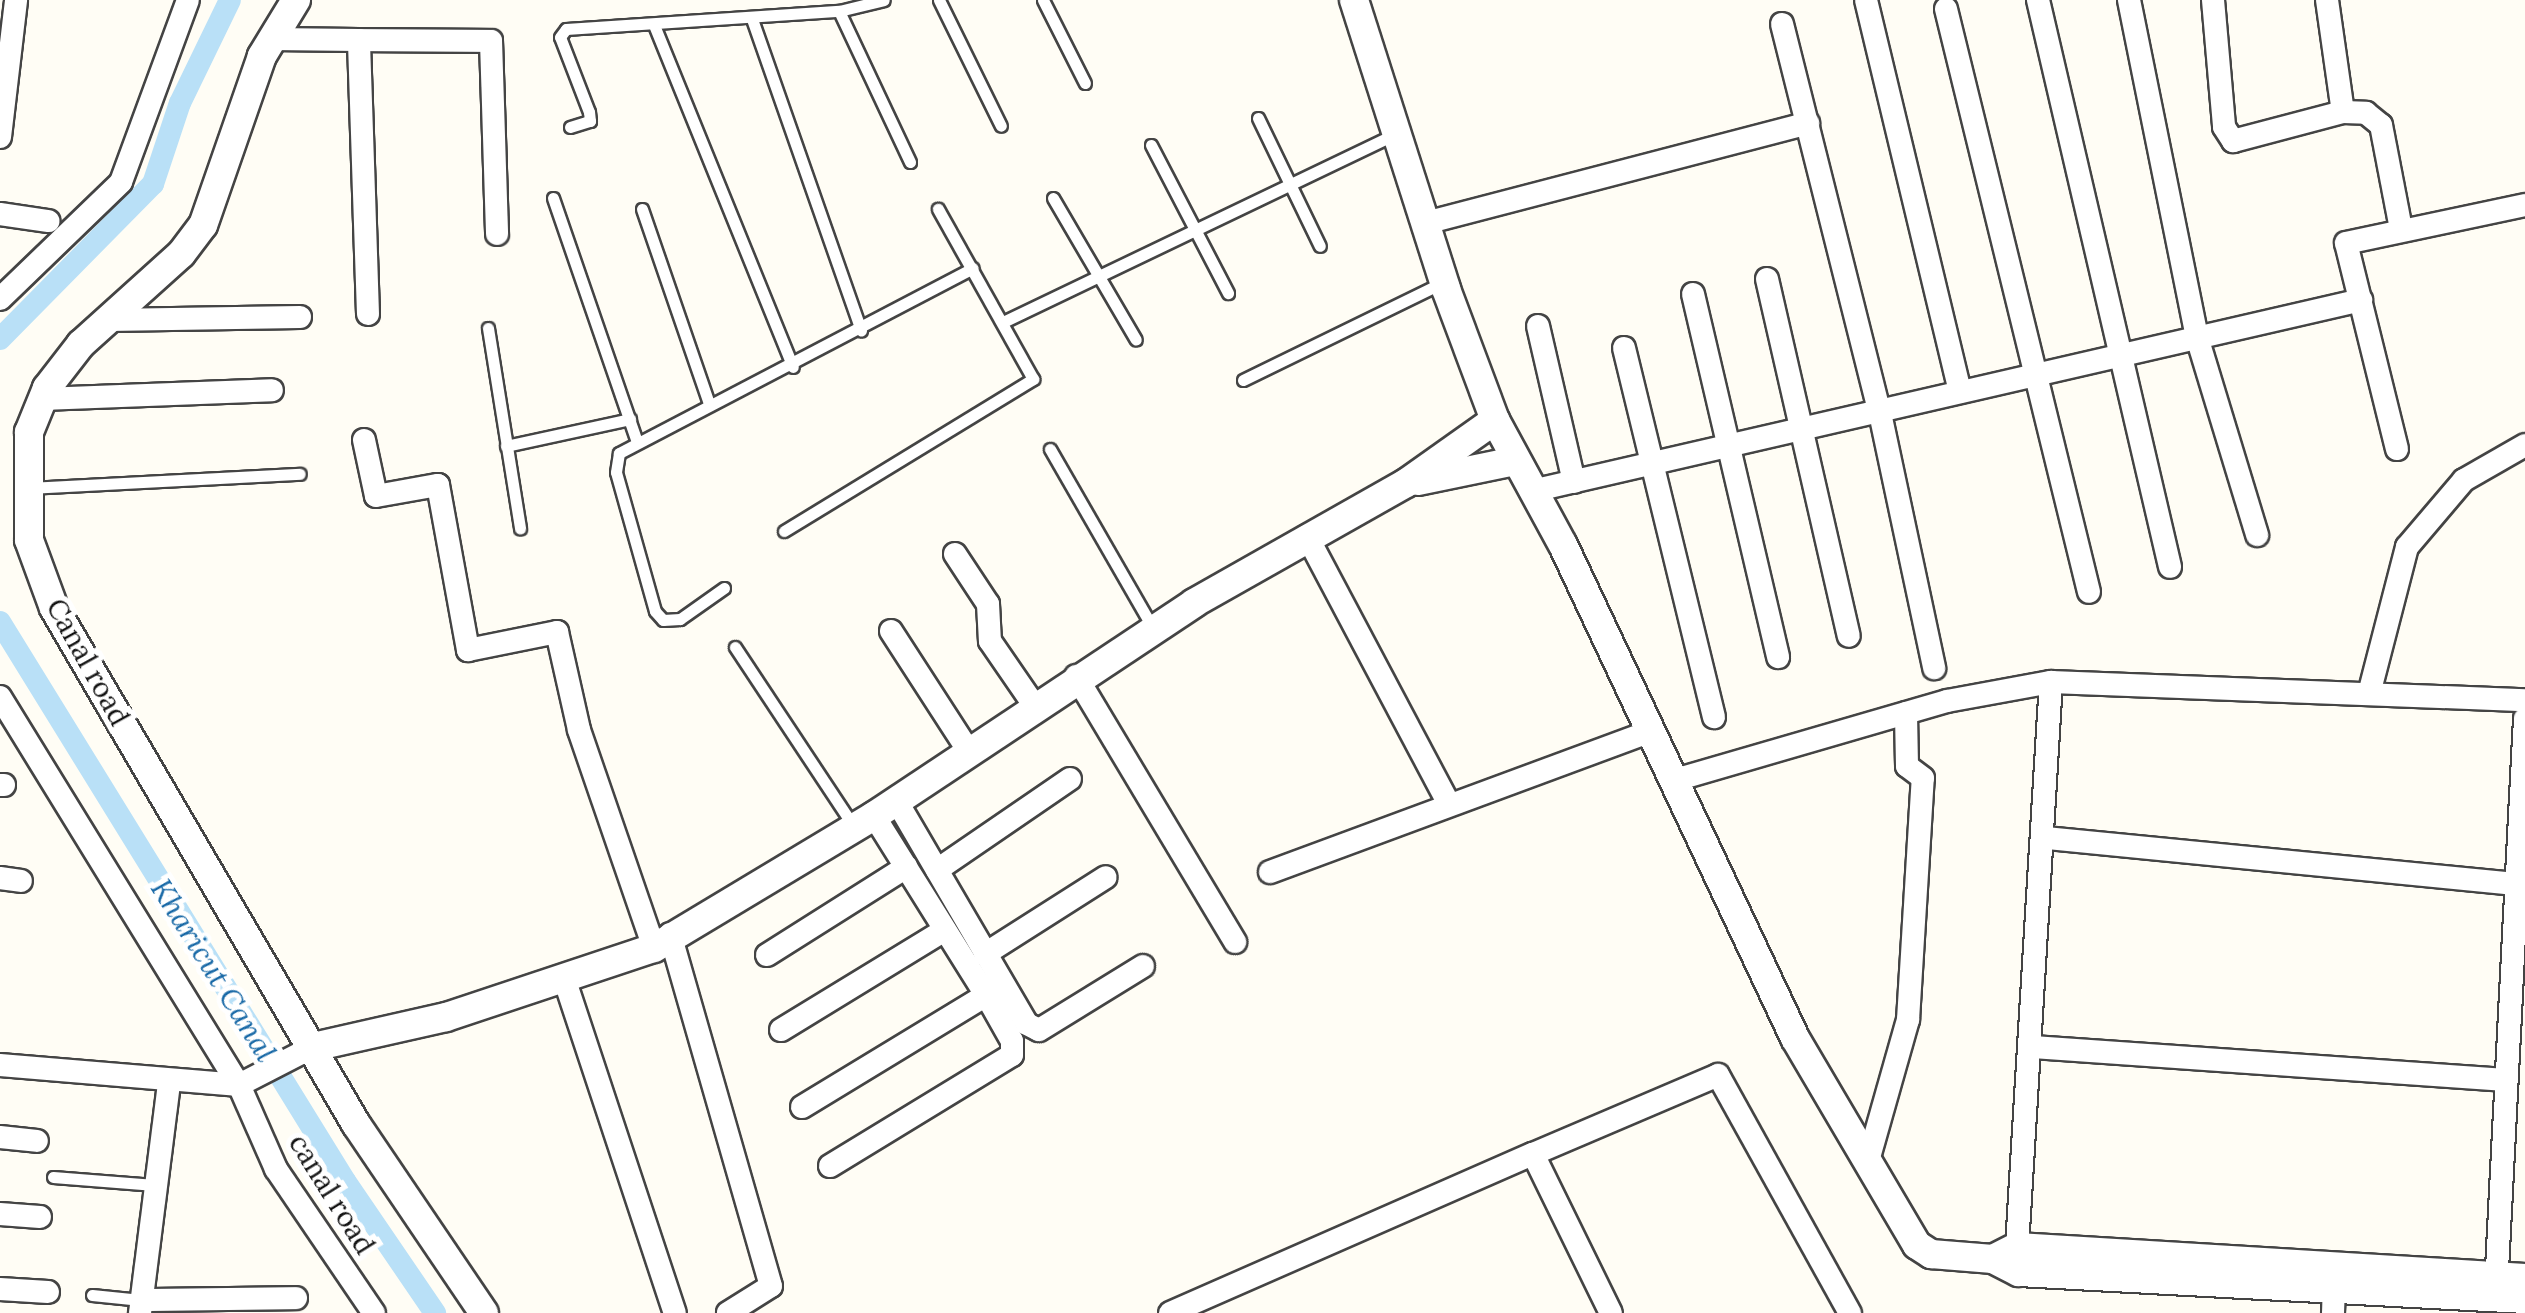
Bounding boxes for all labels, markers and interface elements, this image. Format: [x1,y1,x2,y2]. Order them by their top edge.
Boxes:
street label: Canal road [39,593,137,731]
water label: Kharicut Canal [144,872,284,1068]
street label: canal road [282,1128,382,1260]

